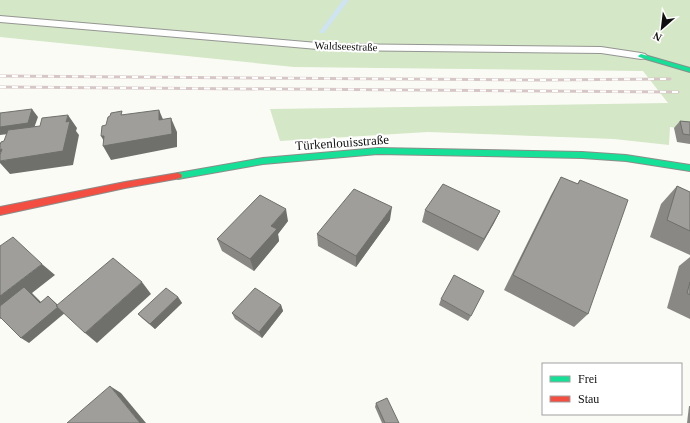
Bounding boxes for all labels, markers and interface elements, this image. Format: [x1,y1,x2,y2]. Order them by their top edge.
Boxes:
north arrow [642,8,682,48]
text: N [651,30,664,44]
street label: Waldseestraße [314,39,378,53]
street label: Türkenlouisstraße [295,132,390,153]
legend [542,363,682,415]
text: Frei [578,372,598,386]
text: Stau [578,392,599,406]

